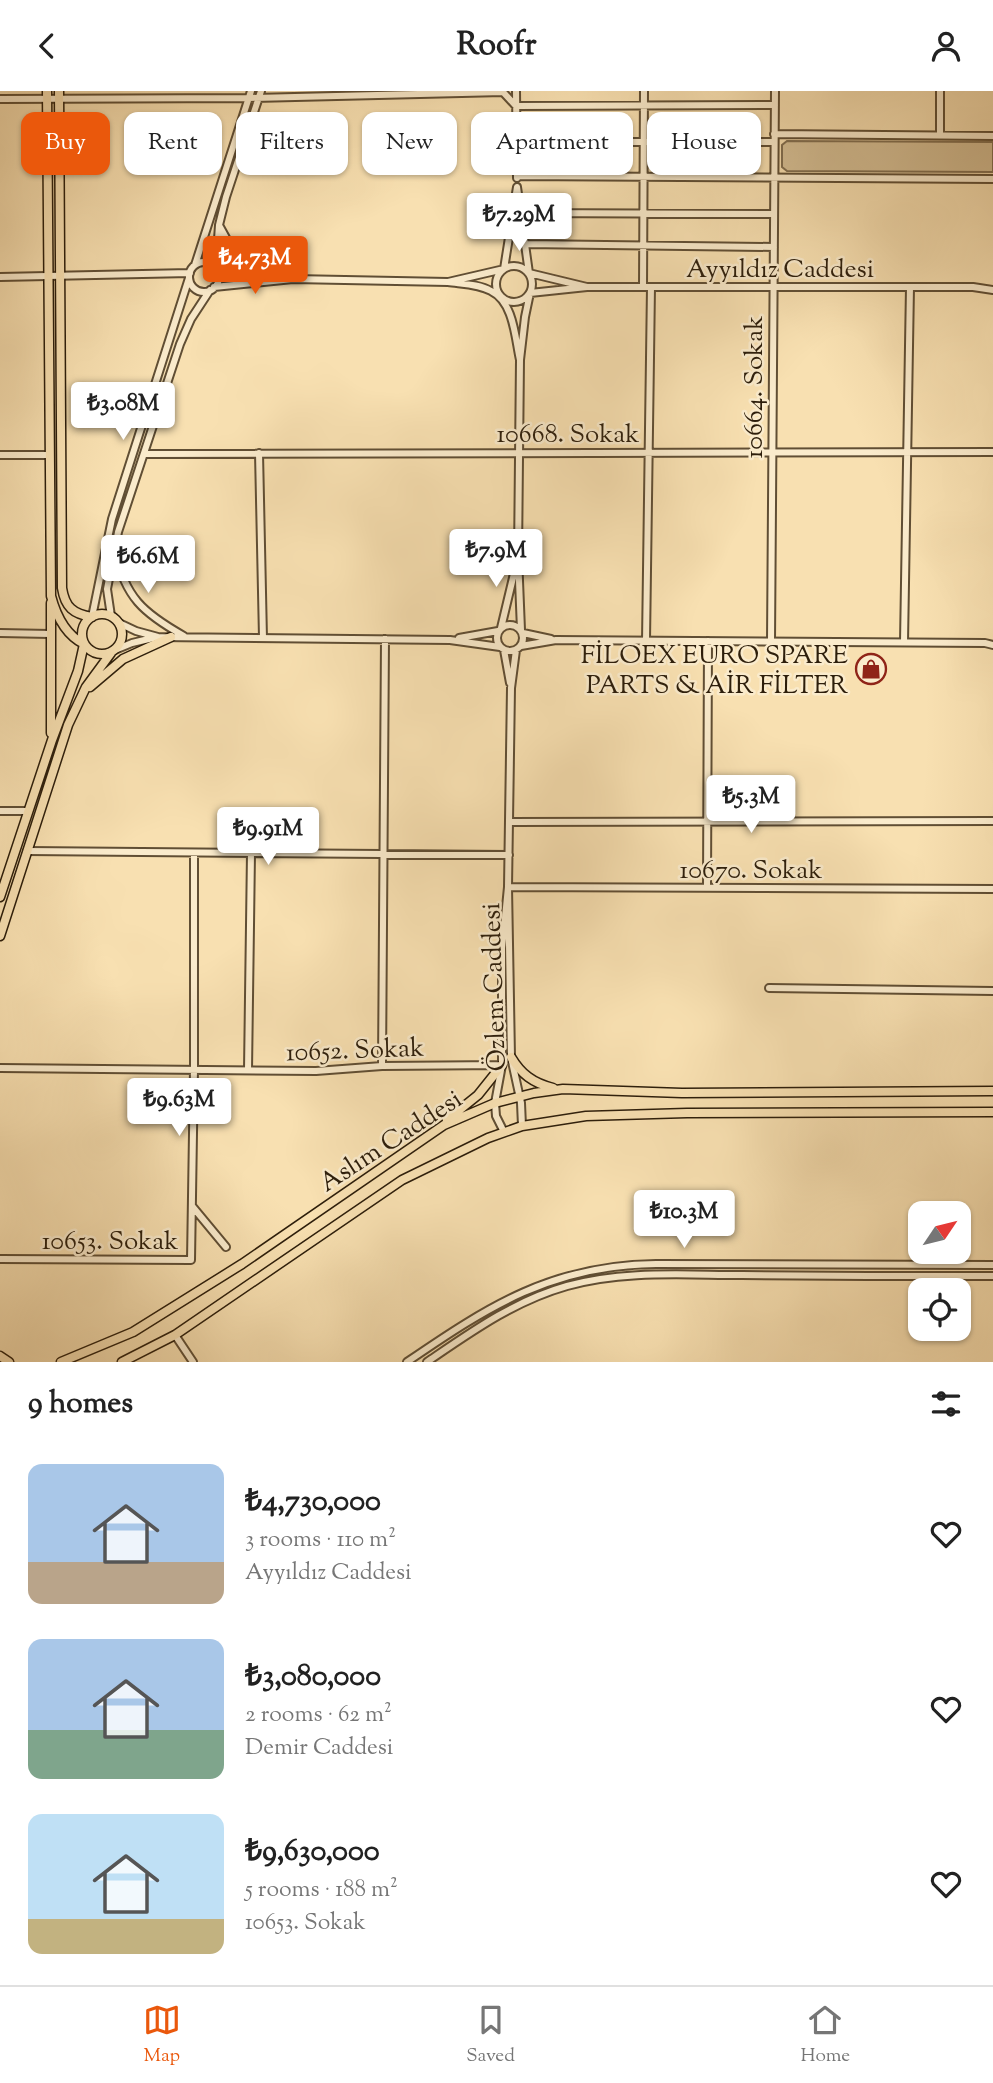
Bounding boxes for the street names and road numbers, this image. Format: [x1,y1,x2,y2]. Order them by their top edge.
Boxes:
street label: Ayyıldız Caddesi [686,252,874,289]
street label: 10664. Sokak [737,316,774,458]
street label: 10668. Sokak [497,417,639,454]
street label: 10670. Sokak [680,853,822,890]
street label: Özlem Caddesi [474,902,517,1072]
street label: 10652. Sokak [285,1031,425,1072]
street label: Aslım Caddesi [313,1082,470,1202]
street label: 10653. Sokak [42,1224,178,1261]

